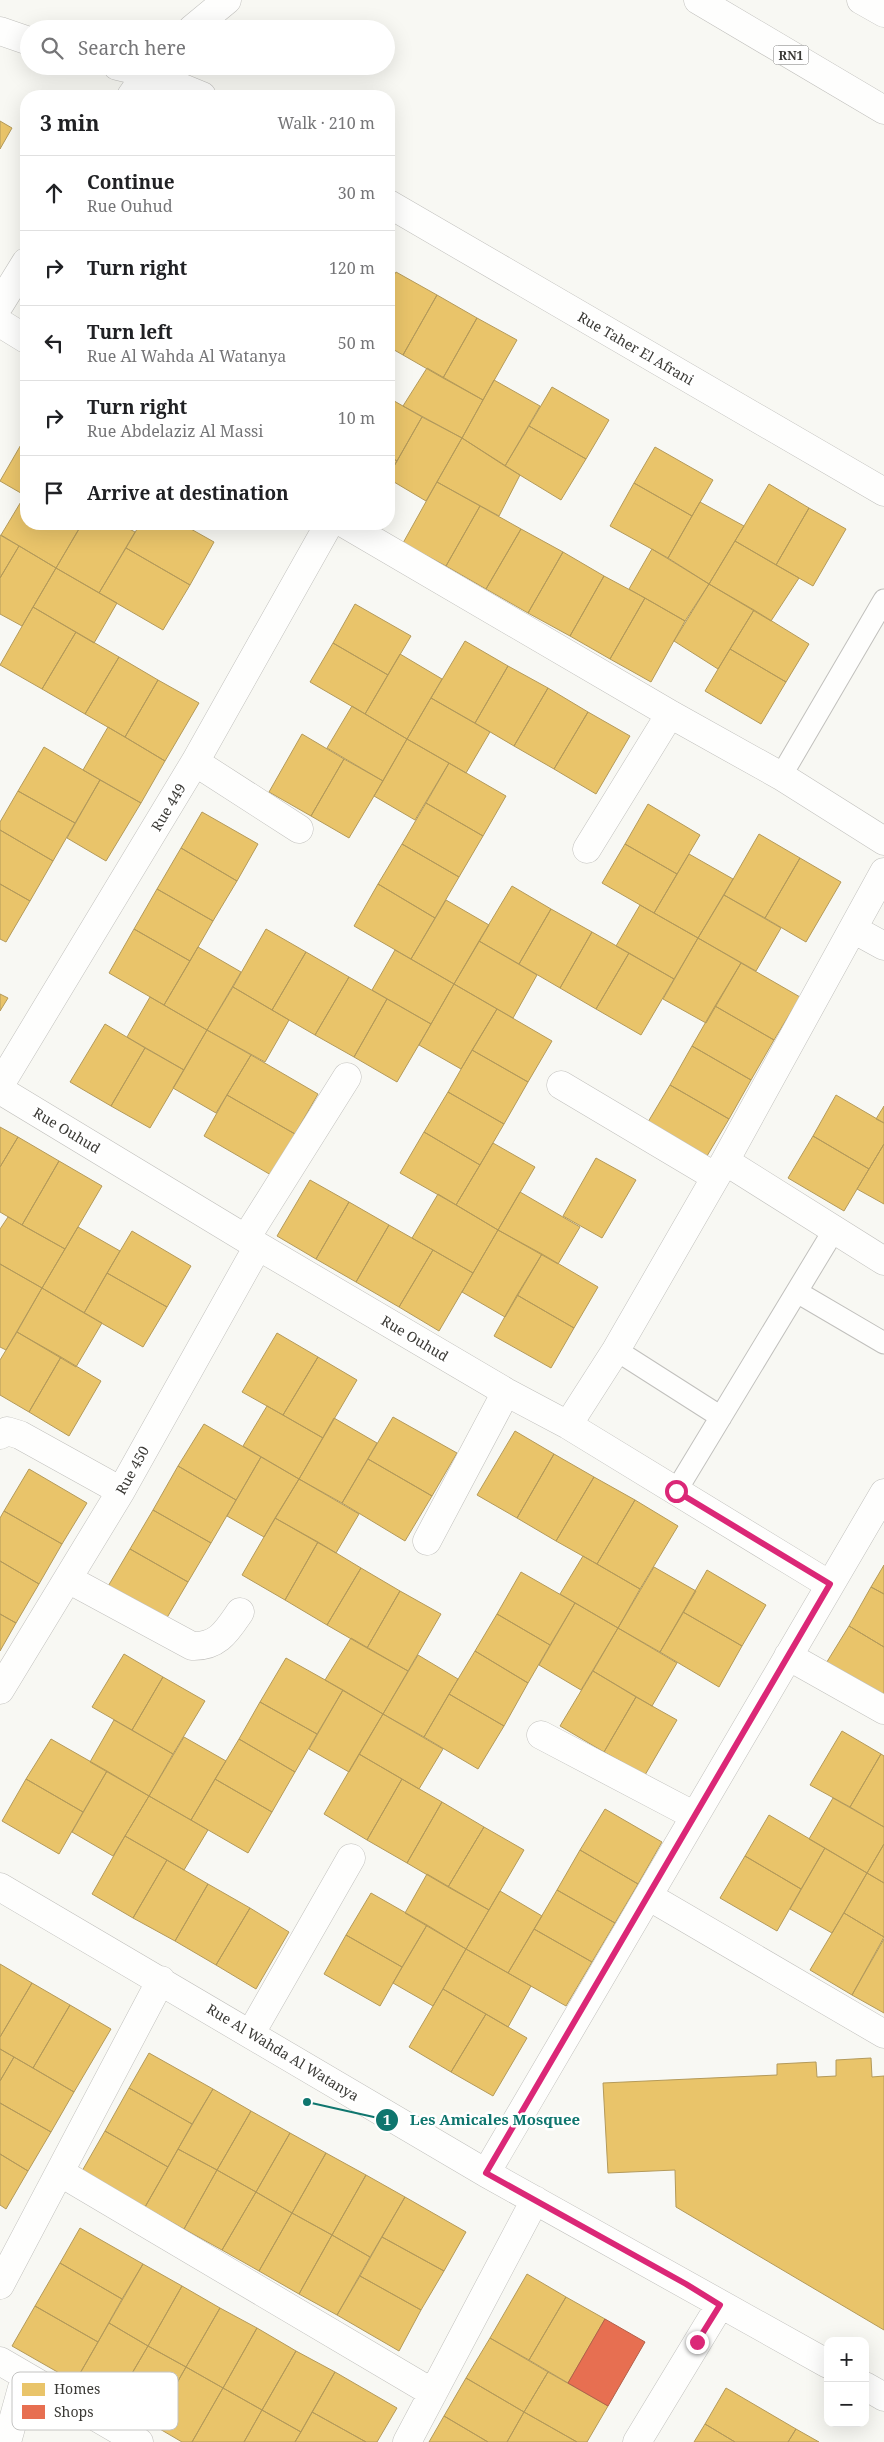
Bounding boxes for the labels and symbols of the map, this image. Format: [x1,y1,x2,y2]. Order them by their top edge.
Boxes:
road number: RN1 [774,46,808,64]
street label: Rue Taher El Afrani [574,307,698,389]
street label: Rue 449 [146,780,190,834]
street label: Rue Ouhud [30,1103,104,1158]
street label: Rue Ouhud [378,1311,452,1366]
street label: Rue 450 [111,1442,153,1498]
route start [665,1480,688,1503]
street label: Rue Al Wahda Al Watanya [203,1999,363,2105]
callout: Les Amicales Mosquee [375,2105,590,2135]
text: 1 [383,2109,391,2129]
text: Les Amicales Mosquee [410,2109,580,2129]
route end [686,2331,709,2354]
legend [12,2372,178,2430]
text: Homes [54,2379,100,2398]
text: Shops [54,2402,94,2421]

